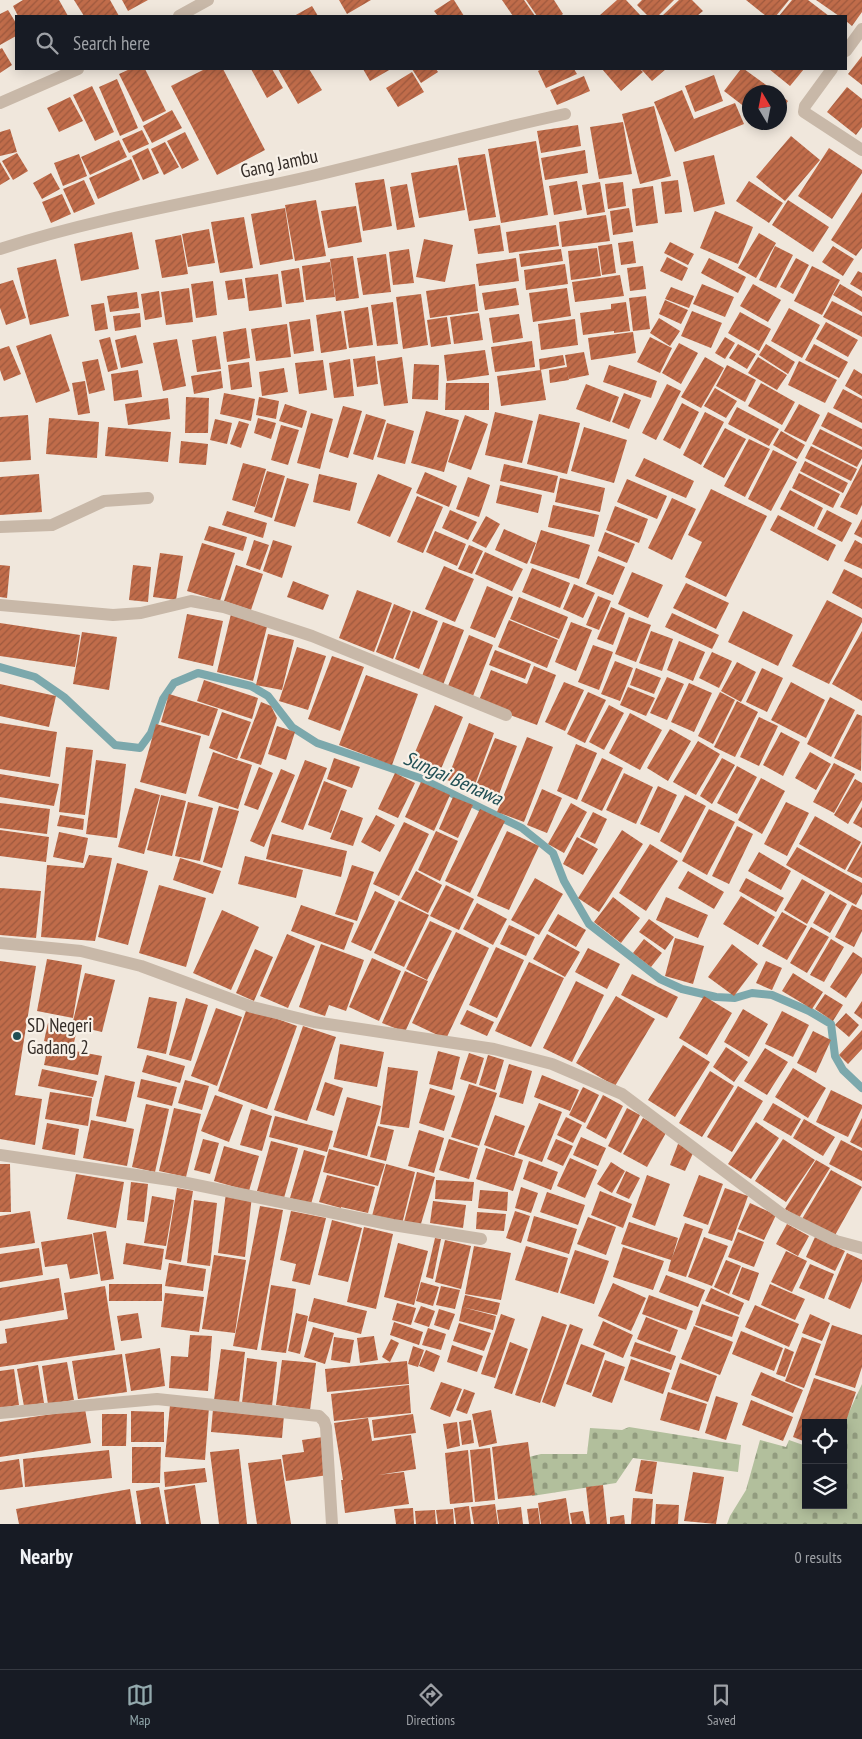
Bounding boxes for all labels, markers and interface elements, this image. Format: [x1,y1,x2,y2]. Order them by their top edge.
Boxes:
search box [15,15,847,70]
icon: search [33,29,61,57]
text: Search here [73,31,150,55]
north arrow [742,85,787,130]
street label: Gang Jambu [238,143,320,183]
water label: Sungai Benawa [400,745,507,812]
place label: SD Negeri Gadang 2 [27,1013,92,1059]
marker: SD Negeri Gadang 2 [11,1030,23,1042]
map controls [802,1419,847,1509]
button: locate [802,1419,847,1464]
button: layers [802,1464,847,1509]
text: Nearby [20,1543,73,1570]
text: 0 results [795,1547,842,1567]
tab: Map [126,1681,154,1729]
tab: Directions [406,1681,455,1729]
tab: Saved [707,1681,736,1729]

